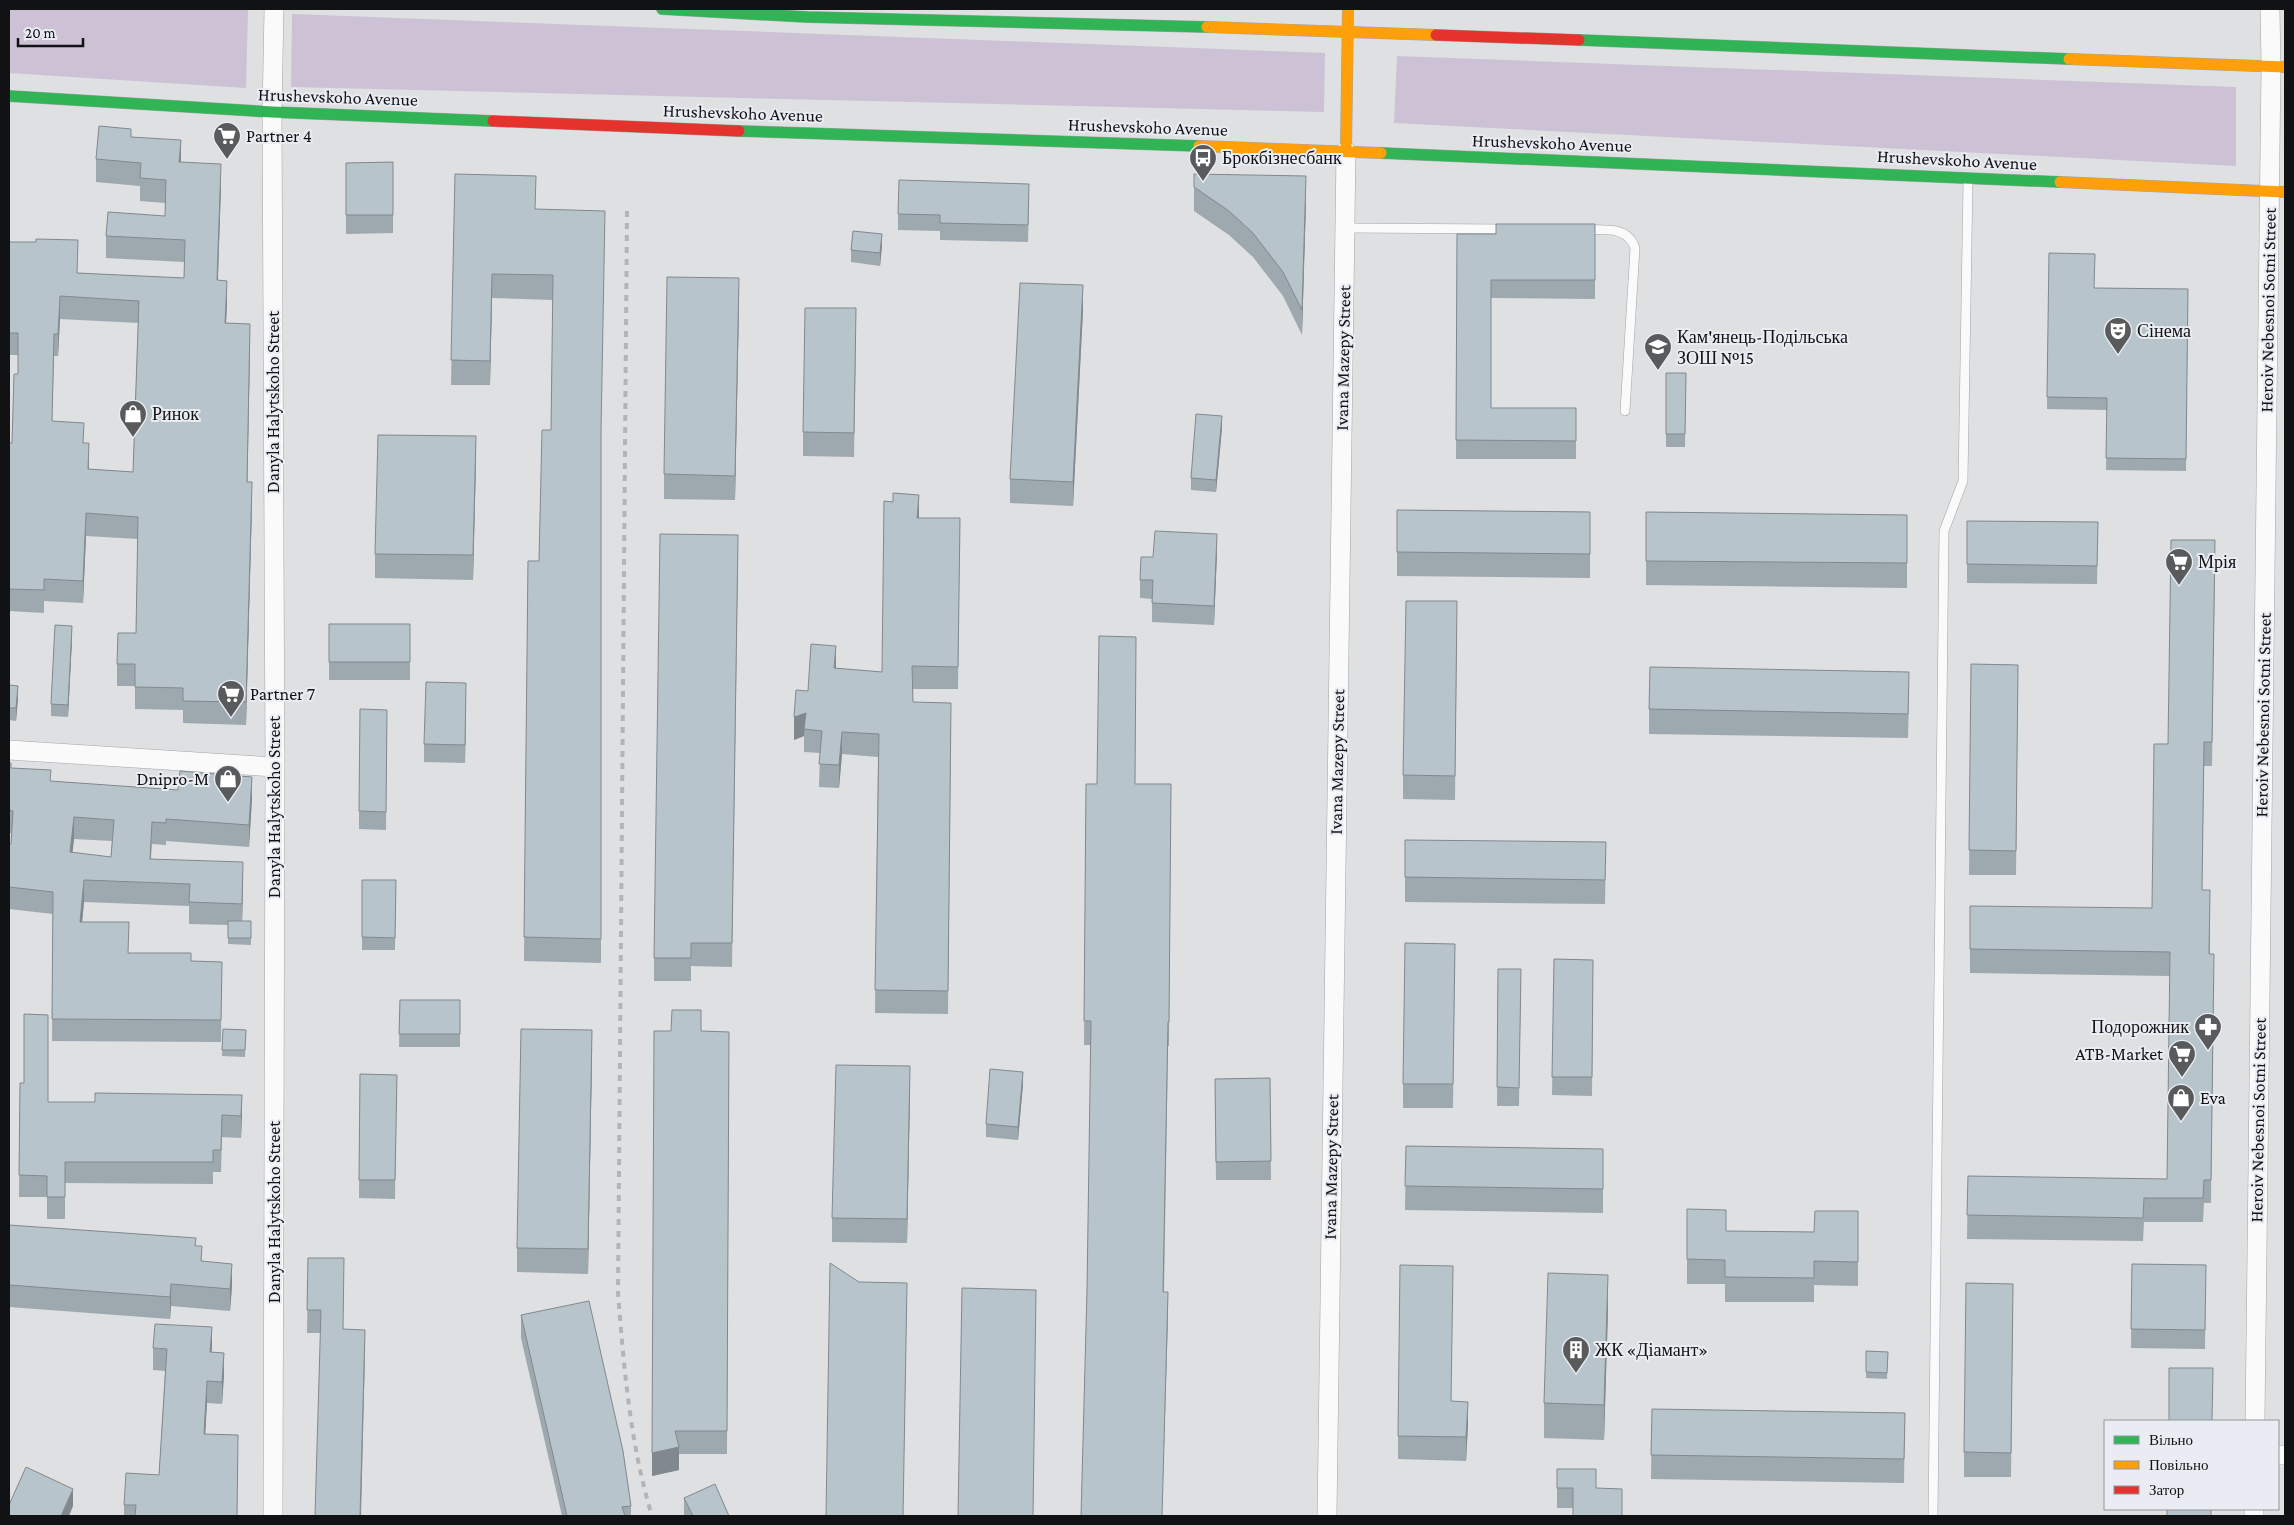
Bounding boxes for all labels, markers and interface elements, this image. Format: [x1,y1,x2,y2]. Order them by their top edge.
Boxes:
scale bar [18,15,82,47]
text: 20 m [25,25,56,41]
street label: Hrushevskoho Avenue [258,84,418,110]
street label: Hrushevskoho Avenue [663,100,823,126]
street label: Hrushevskoho Avenue [1068,114,1228,140]
supermarket icon: Partner 4 [212,121,242,160]
place label: Partner 4 [246,126,312,146]
street label: Hrushevskoho Avenue [1472,130,1632,156]
bus stop icon: Брокбізнесбанк [1188,143,1218,182]
street label: Hrushevskoho Avenue [1877,146,2037,174]
place label: Брокбізнесбанк [1222,148,1342,168]
street label: Heroiv Nebesnoi Sotni Street [2256,206,2280,413]
street label: Ivana Mazepy Street [1332,284,1354,431]
street label: Danyla Halytskoho Street [263,310,283,493]
theatre icon: Сінема [2103,316,2133,355]
place label: Сінема [2137,321,2191,341]
place label: Кам'янець-Подільська ЗОШ №15 [1677,327,1848,368]
school or university icon: Кам'янець-Подільська ЗОШ №15 [1643,332,1673,371]
shop icon: Ринок [118,399,148,438]
place label: Ринок [152,404,199,424]
supermarket icon: Мрія [2164,547,2194,586]
place label: Мрія [2198,552,2236,572]
street label: Heroiv Nebesnoi Sotni Street [2251,611,2275,818]
supermarket icon: Partner 7 [216,679,246,718]
place label: Partner 7 [250,684,315,704]
street label: Ivana Mazepy Street [1326,688,1348,835]
street label: Danyla Halytskoho Street [264,715,284,898]
shop icon: Dnipro-M [213,764,243,803]
place label: Dnipro-M [136,769,209,789]
pharmacy icon: Подорожник [2193,1012,2223,1051]
street label: Heroiv Nebesnoi Sotni Street [2246,1016,2270,1223]
place label: Подорожник [2091,1017,2189,1037]
supermarket icon: ATB-Market [2167,1039,2197,1078]
place label: ATB-Market [2075,1044,2164,1064]
shop icon: Eva [2166,1083,2196,1122]
place label: Eva [2200,1088,2226,1108]
street label: Ivana Mazepy Street [1320,1093,1342,1240]
street label: Danyla Halytskoho Street [264,1120,284,1303]
building icon: ЖК «Діамант» [1561,1335,1591,1374]
place label: ЖК «Діамант» [1595,1340,1708,1360]
legend [2104,1420,2279,1510]
text: Вільно [2149,1432,2193,1448]
text: Повільно [2149,1457,2208,1473]
text: Затор [2149,1482,2184,1498]

